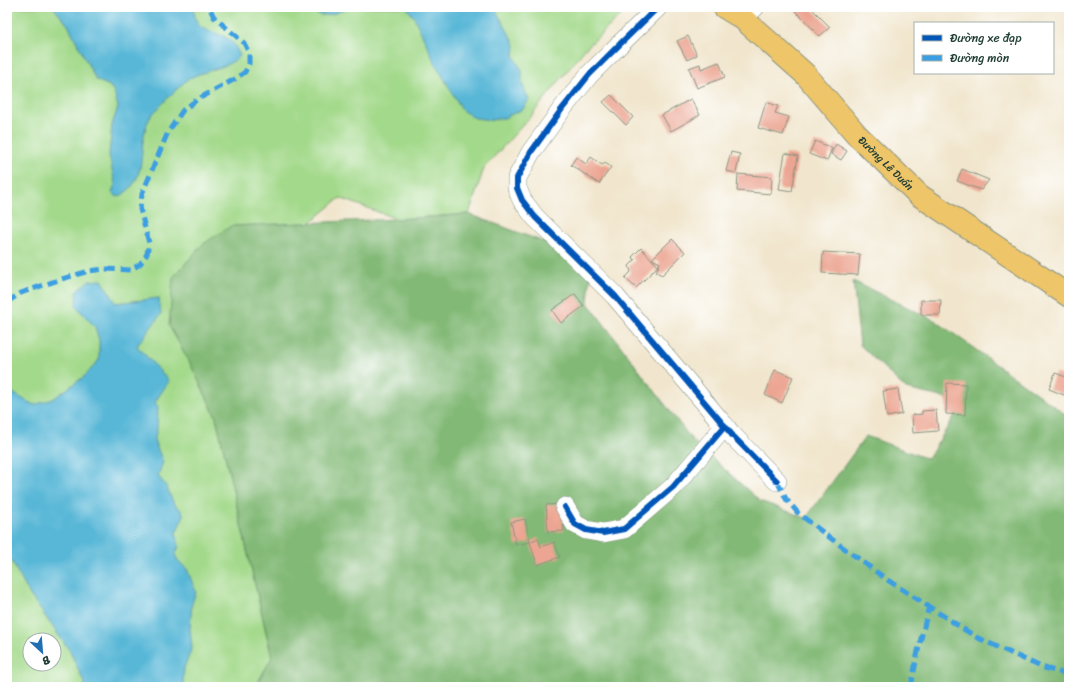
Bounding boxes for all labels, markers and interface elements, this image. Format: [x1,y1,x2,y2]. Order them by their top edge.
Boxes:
legend [914,22,1054,74]
text: Đường xe đạp [950,27,1022,49]
text: Đường mòn [950,47,1010,69]
street label: Đường Lê Duẩn [853,132,918,195]
north arrow [22,632,62,672]
text: B [39,650,53,671]

